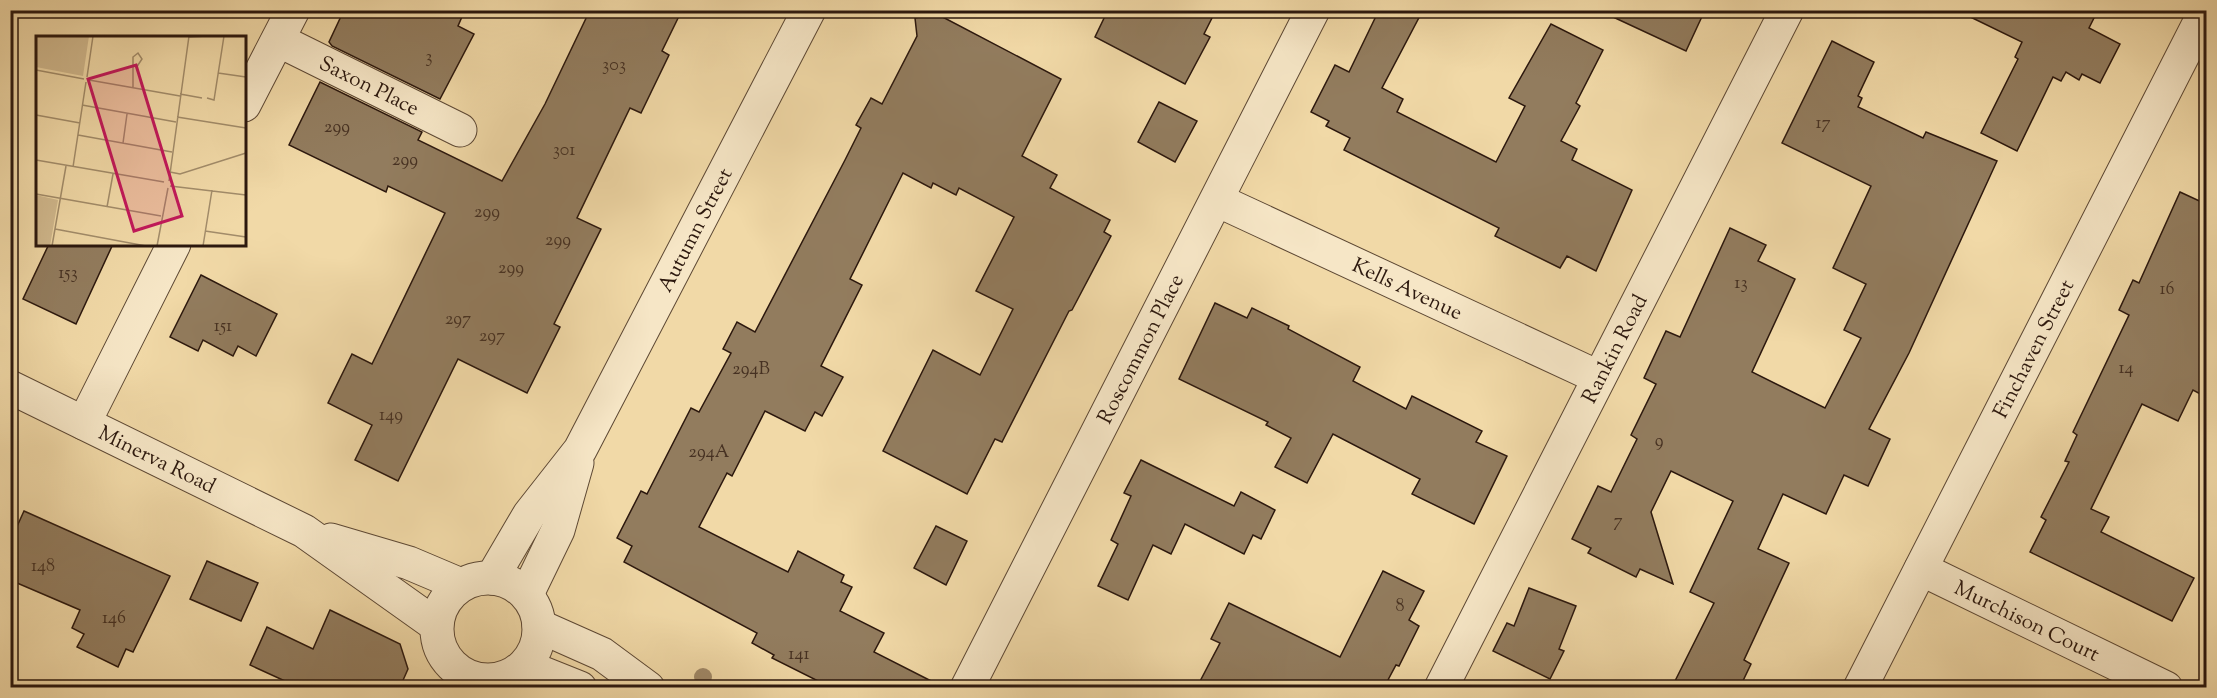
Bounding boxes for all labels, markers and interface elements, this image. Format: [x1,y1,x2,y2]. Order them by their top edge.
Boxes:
inset map [36,36,246,246]
house number: 3 [425,45,433,71]
street label: Saxon Place [313,50,424,124]
house number: 303 [602,53,626,79]
house number: 17 [1815,111,1831,137]
house number: 299 [324,115,350,141]
house number: 301 [553,138,575,164]
house number: 299 [392,148,418,174]
street label: Autumn Street [652,163,741,298]
house number: 299 [474,200,500,226]
house number: 299 [545,228,571,254]
street label: Kells Avenue [1346,252,1467,329]
house number: 299 [498,256,524,282]
house number: 153 [58,261,78,287]
street label: Roscommon Place [1091,269,1193,430]
house number: 13 [1734,271,1748,297]
street label: Finchaven Street [1987,275,2083,424]
house number: 16 [2159,277,2175,303]
street label: Rankin Road [1576,290,1656,409]
house number: 297 [445,307,471,333]
house number: 151 [214,314,232,340]
house number: 297 [479,324,505,350]
house number: 14 [2118,356,2134,382]
house number: 294B [732,357,770,383]
house number: 149 [379,403,403,429]
street label: Minerva Road [93,419,220,503]
house number: 9 [1655,429,1664,455]
house number: 294A [689,440,730,466]
house number: 7 [1613,509,1623,535]
house number: 148 [31,554,55,580]
street label: Murchison Court [1948,574,2104,670]
house number: 8 [1396,594,1405,620]
house number: 146 [102,606,126,632]
house number: 141 [788,642,810,668]

